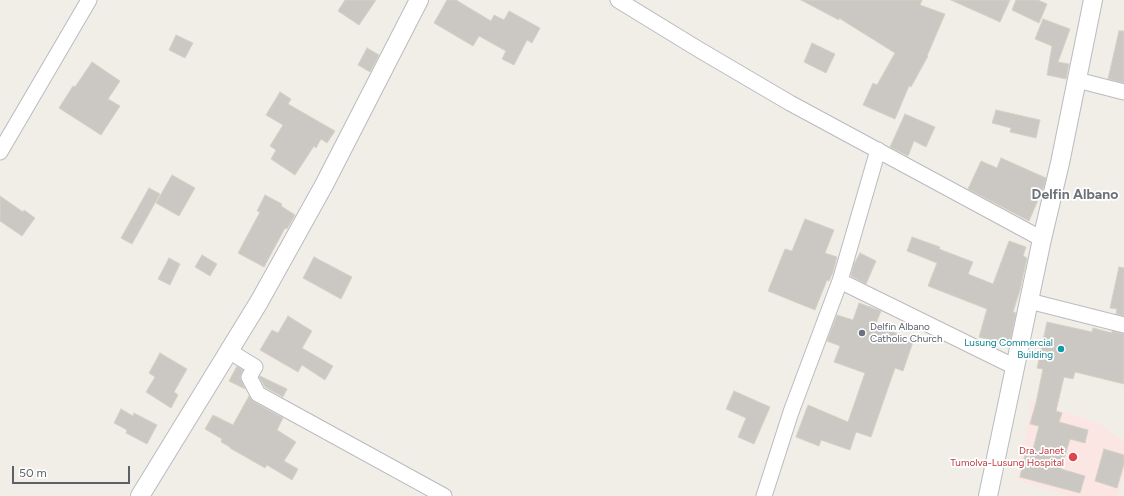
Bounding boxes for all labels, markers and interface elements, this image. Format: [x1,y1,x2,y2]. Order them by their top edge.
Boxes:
district label: Delfin Albano [1032,187,1118,203]
place label: Delfin Albano Catholic Church [870,321,943,344]
marker: Delfin Albano Catholic Church [857,328,867,338]
place label: Lusung Commercial Building [964,337,1053,360]
marker: Lusung Commercial Building [1056,344,1066,354]
place label: Dra. Janet Tumolva-Lusung Hospital [950,445,1064,468]
marker: Dra. Janet Tumolva-Lusung Hospital [1067,451,1079,463]
scale bar [14,458,132,484]
text: 50 m [19,466,47,480]

